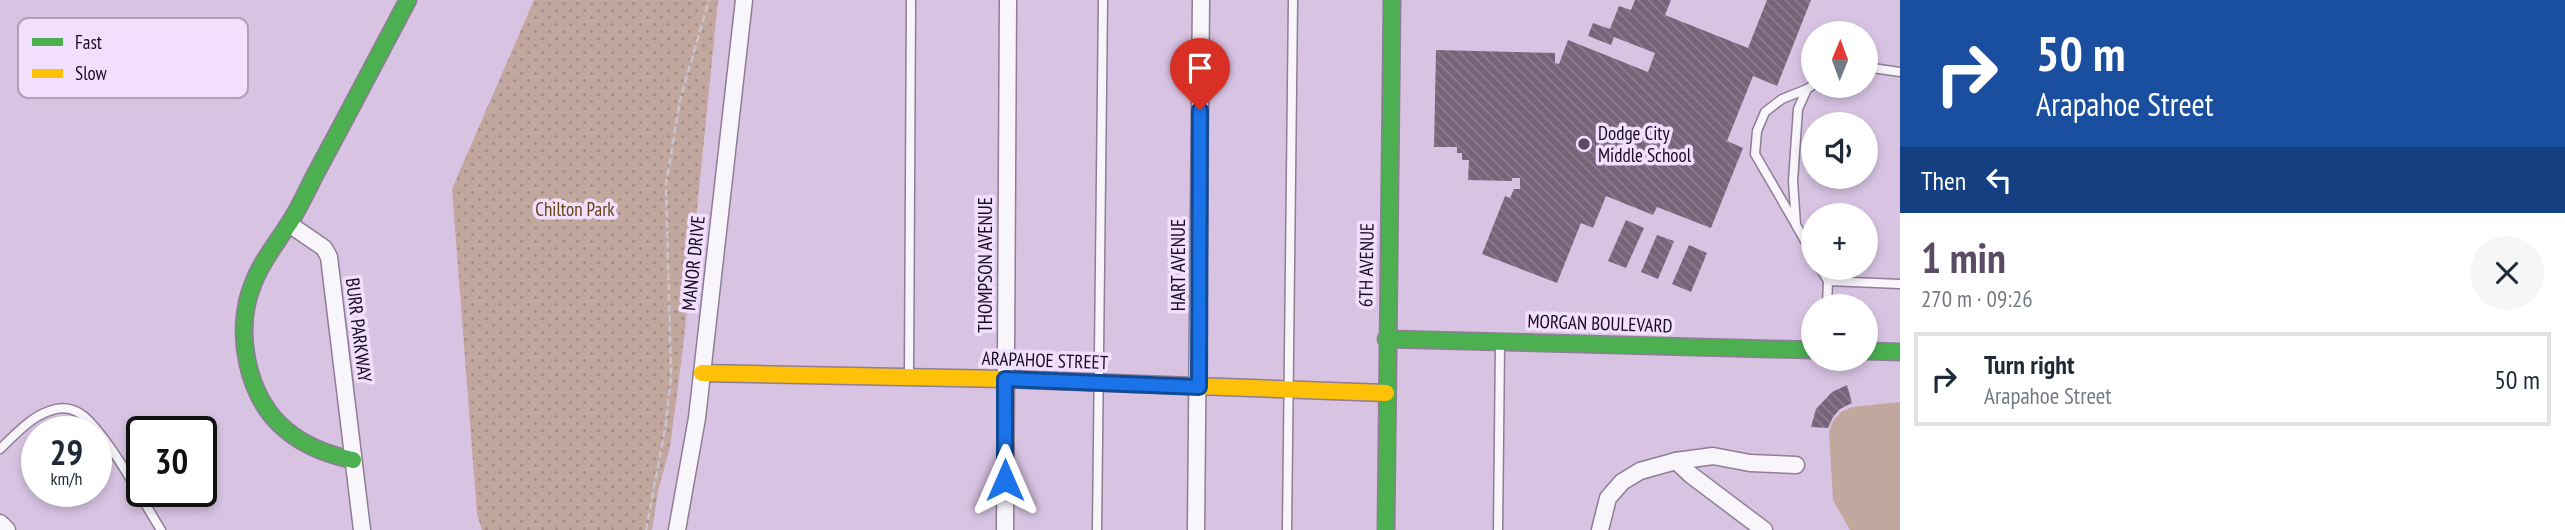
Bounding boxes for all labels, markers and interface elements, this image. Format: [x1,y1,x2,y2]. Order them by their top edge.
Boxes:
legend [18,18,248,98]
north arrow [1801,21,1878,98]
map controls [1801,21,1878,371]
text: 50 m [2036,21,2125,85]
icon: right [1921,28,2012,119]
text: Fast [75,30,103,54]
pin [1170,38,1230,110]
icon: arrive [1181,49,1219,87]
text: Slow [75,61,108,85]
text: Arapahoe Street [2036,83,2214,125]
button: sound [1801,112,1878,189]
place label: Dodge City Middle School [1598,121,1692,167]
marker: Dodge City Middle School [1576,136,1592,152]
icon: left [1980,161,2018,199]
text: Then [1921,164,1966,197]
park label: Chilton Park [535,197,615,221]
street label: THOMPSON AVENUE [973,197,997,333]
button: + [1801,203,1878,280]
street label: MANOR DRIVE [676,214,710,312]
street label: HART AVENUE [1166,219,1190,311]
street label: 6TH AVENUE [1353,223,1379,307]
text: 1 min [1921,230,2006,285]
button: close [2470,236,2544,310]
street label: BURR PARKWAY [341,277,377,384]
text: 270 m · 09:26 [1921,284,2033,313]
button: − [1801,294,1878,371]
street label: MORGAN BOULEVARD [1527,308,1673,338]
street label: ARAPAHOE STREET [981,346,1109,374]
text: Turn right [1984,348,2075,381]
icon: right [1925,360,1963,398]
text: 50 m [2494,363,2540,396]
text: Arapahoe Street [1984,381,2112,410]
speed limit sign: 30 [126,416,217,507]
text: 29 [50,429,83,475]
position arrow [968,443,1042,517]
text: km/h [51,467,82,490]

